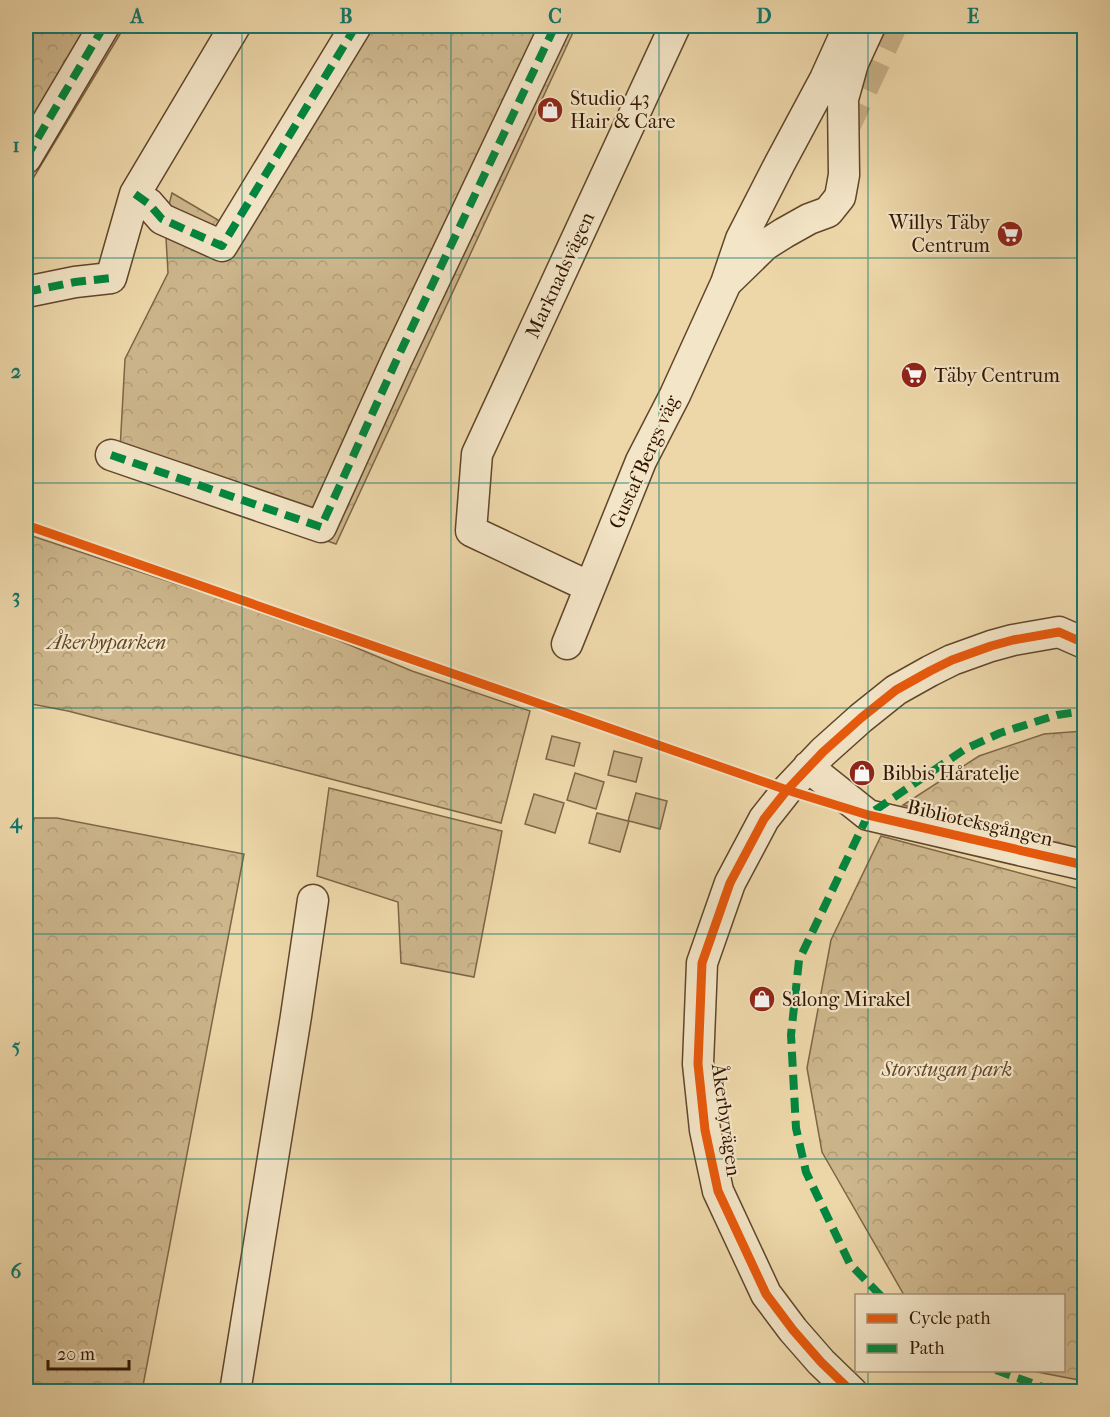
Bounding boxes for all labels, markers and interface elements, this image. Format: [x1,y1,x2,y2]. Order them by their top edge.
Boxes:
text: A [129,5,145,28]
text: B [339,5,353,28]
text: C [548,5,562,28]
text: D [756,5,772,28]
text: E [967,5,979,28]
place label: Studio 43 Hair & Care [570,87,676,133]
shop icon: Studio 43 Hair & Care [535,95,565,125]
text: 1 [12,134,20,157]
street label: Marknadsvägen [521,208,599,342]
place label: Willys Täby Centrum [888,211,991,257]
supermarket icon: Willys Täby Centrum [995,219,1025,249]
text: 2 [11,360,21,383]
supermarket icon: Täby Centrum [899,360,929,390]
place label: Täby Centrum [934,364,1060,387]
street label: Gustaf Bergs väg [604,391,684,532]
text: 3 [12,585,20,608]
park label: Åkerbyparken [45,629,166,654]
shop icon: Bibbis Håratelje [847,758,877,788]
place label: Bibbis Håratelje [882,762,1019,785]
street label: Biblioteksgången [905,795,1055,851]
text: 4 [9,810,23,834]
shop icon: Salong Mirakel [747,984,777,1014]
place label: Salong Mirakel [782,988,911,1011]
text: 5 [12,1035,21,1058]
park label: Storstugan park [881,1058,1012,1081]
street label: Åkerbyvägen [707,1061,746,1178]
text: 6 [11,1260,23,1283]
legend [855,1294,1065,1372]
text: Cycle path [909,1308,990,1329]
scale bar [48,1333,129,1371]
text: Path [909,1338,945,1359]
text: 20 m [57,1344,95,1365]

